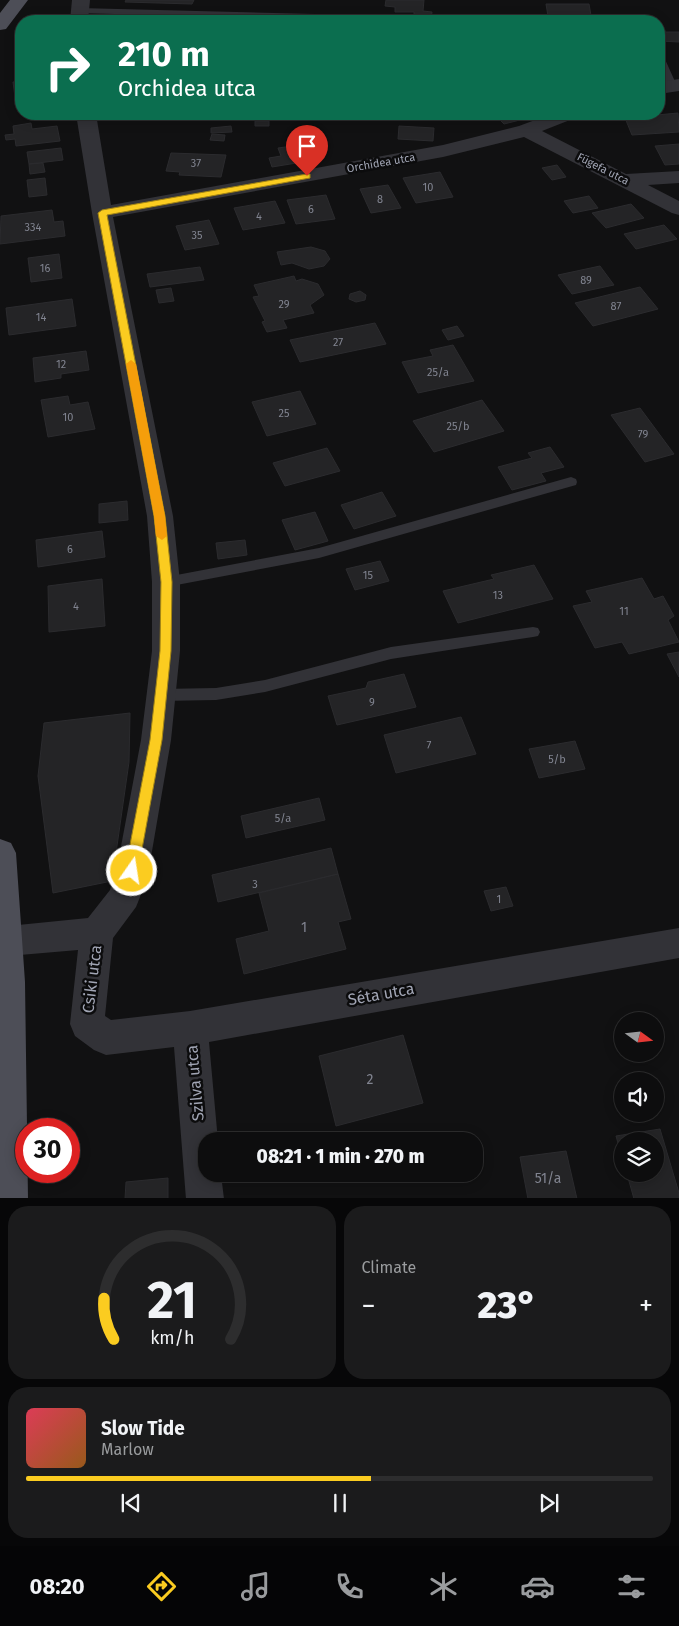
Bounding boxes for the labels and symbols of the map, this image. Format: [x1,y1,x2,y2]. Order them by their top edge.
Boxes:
pin [286,125,328,176]
street label: Fügefa utca [575,150,631,188]
street label: Orchidea utca [346,151,416,175]
house number: 37 [191,157,201,170]
house number: 10 [423,181,433,194]
house number: 8 [377,193,383,206]
house number: 6 [308,203,314,216]
house number: 4 [256,210,262,223]
house number: 334 [25,221,42,234]
house number: 35 [192,229,203,242]
house number: 16 [40,262,50,275]
house number: 89 [580,274,592,287]
house number: 29 [278,298,290,311]
house number: 87 [611,300,622,313]
house number: 14 [36,311,46,324]
house number: 27 [333,336,343,349]
house number: 12 [56,358,66,371]
house number: 25/a [427,366,449,379]
house number: 25 [279,407,290,420]
house number: 10 [63,411,73,424]
house number: 25/b [447,420,470,433]
house number: 79 [638,428,648,441]
house number: 6 [67,543,73,556]
house number: 15 [363,569,374,582]
house number: 13 [493,589,503,602]
house number: 4 [73,600,79,613]
house number: 11 [619,605,629,618]
house number: 9 [369,696,375,709]
house number: 7 [427,739,432,752]
house number: 5/b [548,753,566,766]
house number: 5/a [275,812,291,825]
position arrow [105,844,157,896]
house number: 3 [252,878,258,891]
house number: 1 [497,893,501,906]
house number: 1 [301,919,307,936]
street label: Csiki utca [78,944,106,1014]
street label: Séta utca [346,979,416,1009]
north arrow [614,1012,664,1062]
street label: Szilva utca [182,1044,208,1122]
house number: 2 [367,1071,374,1088]
speed limit sign: 30 [15,1118,80,1183]
house number: 51/a [535,1170,561,1187]

